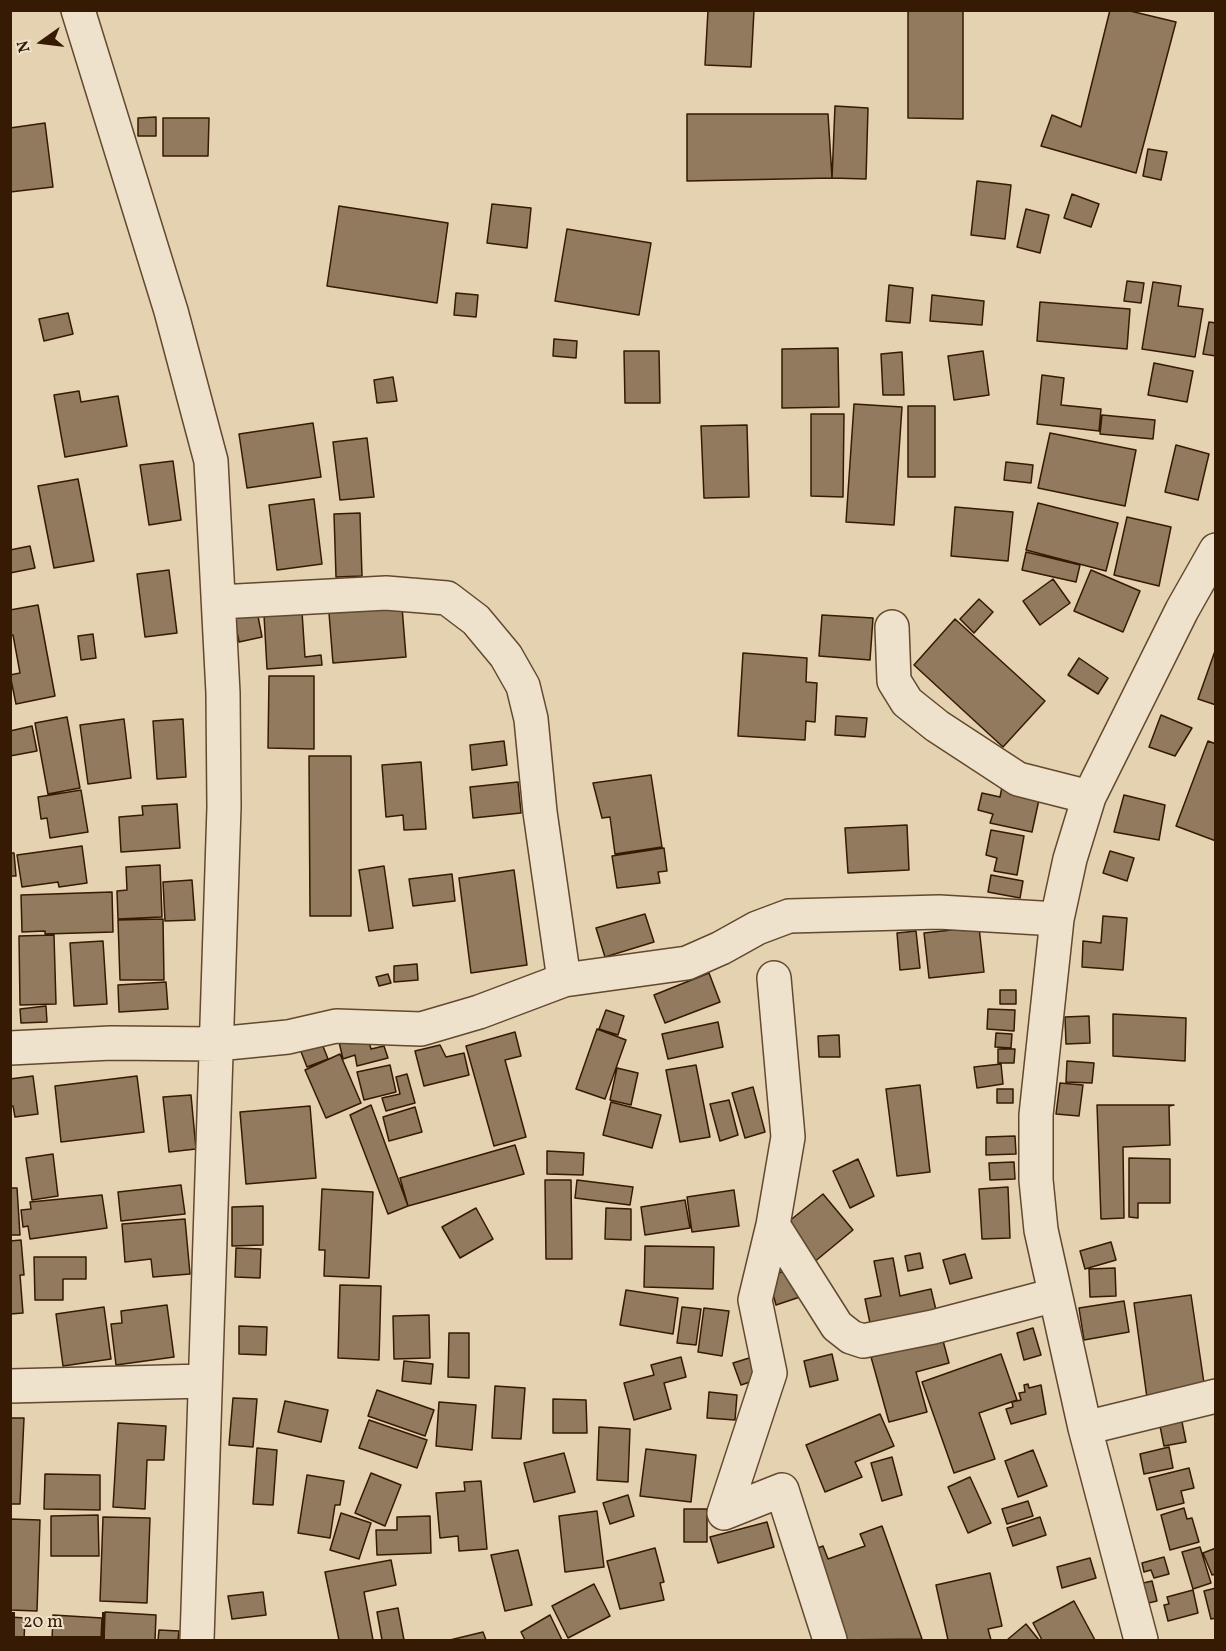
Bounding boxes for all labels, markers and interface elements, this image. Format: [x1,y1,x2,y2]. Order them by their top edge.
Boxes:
north arrow [12,12,72,72]
text: N [12,38,37,55]
scale bar [15,1600,108,1638]
text: 20 m [23,1610,63,1635]

